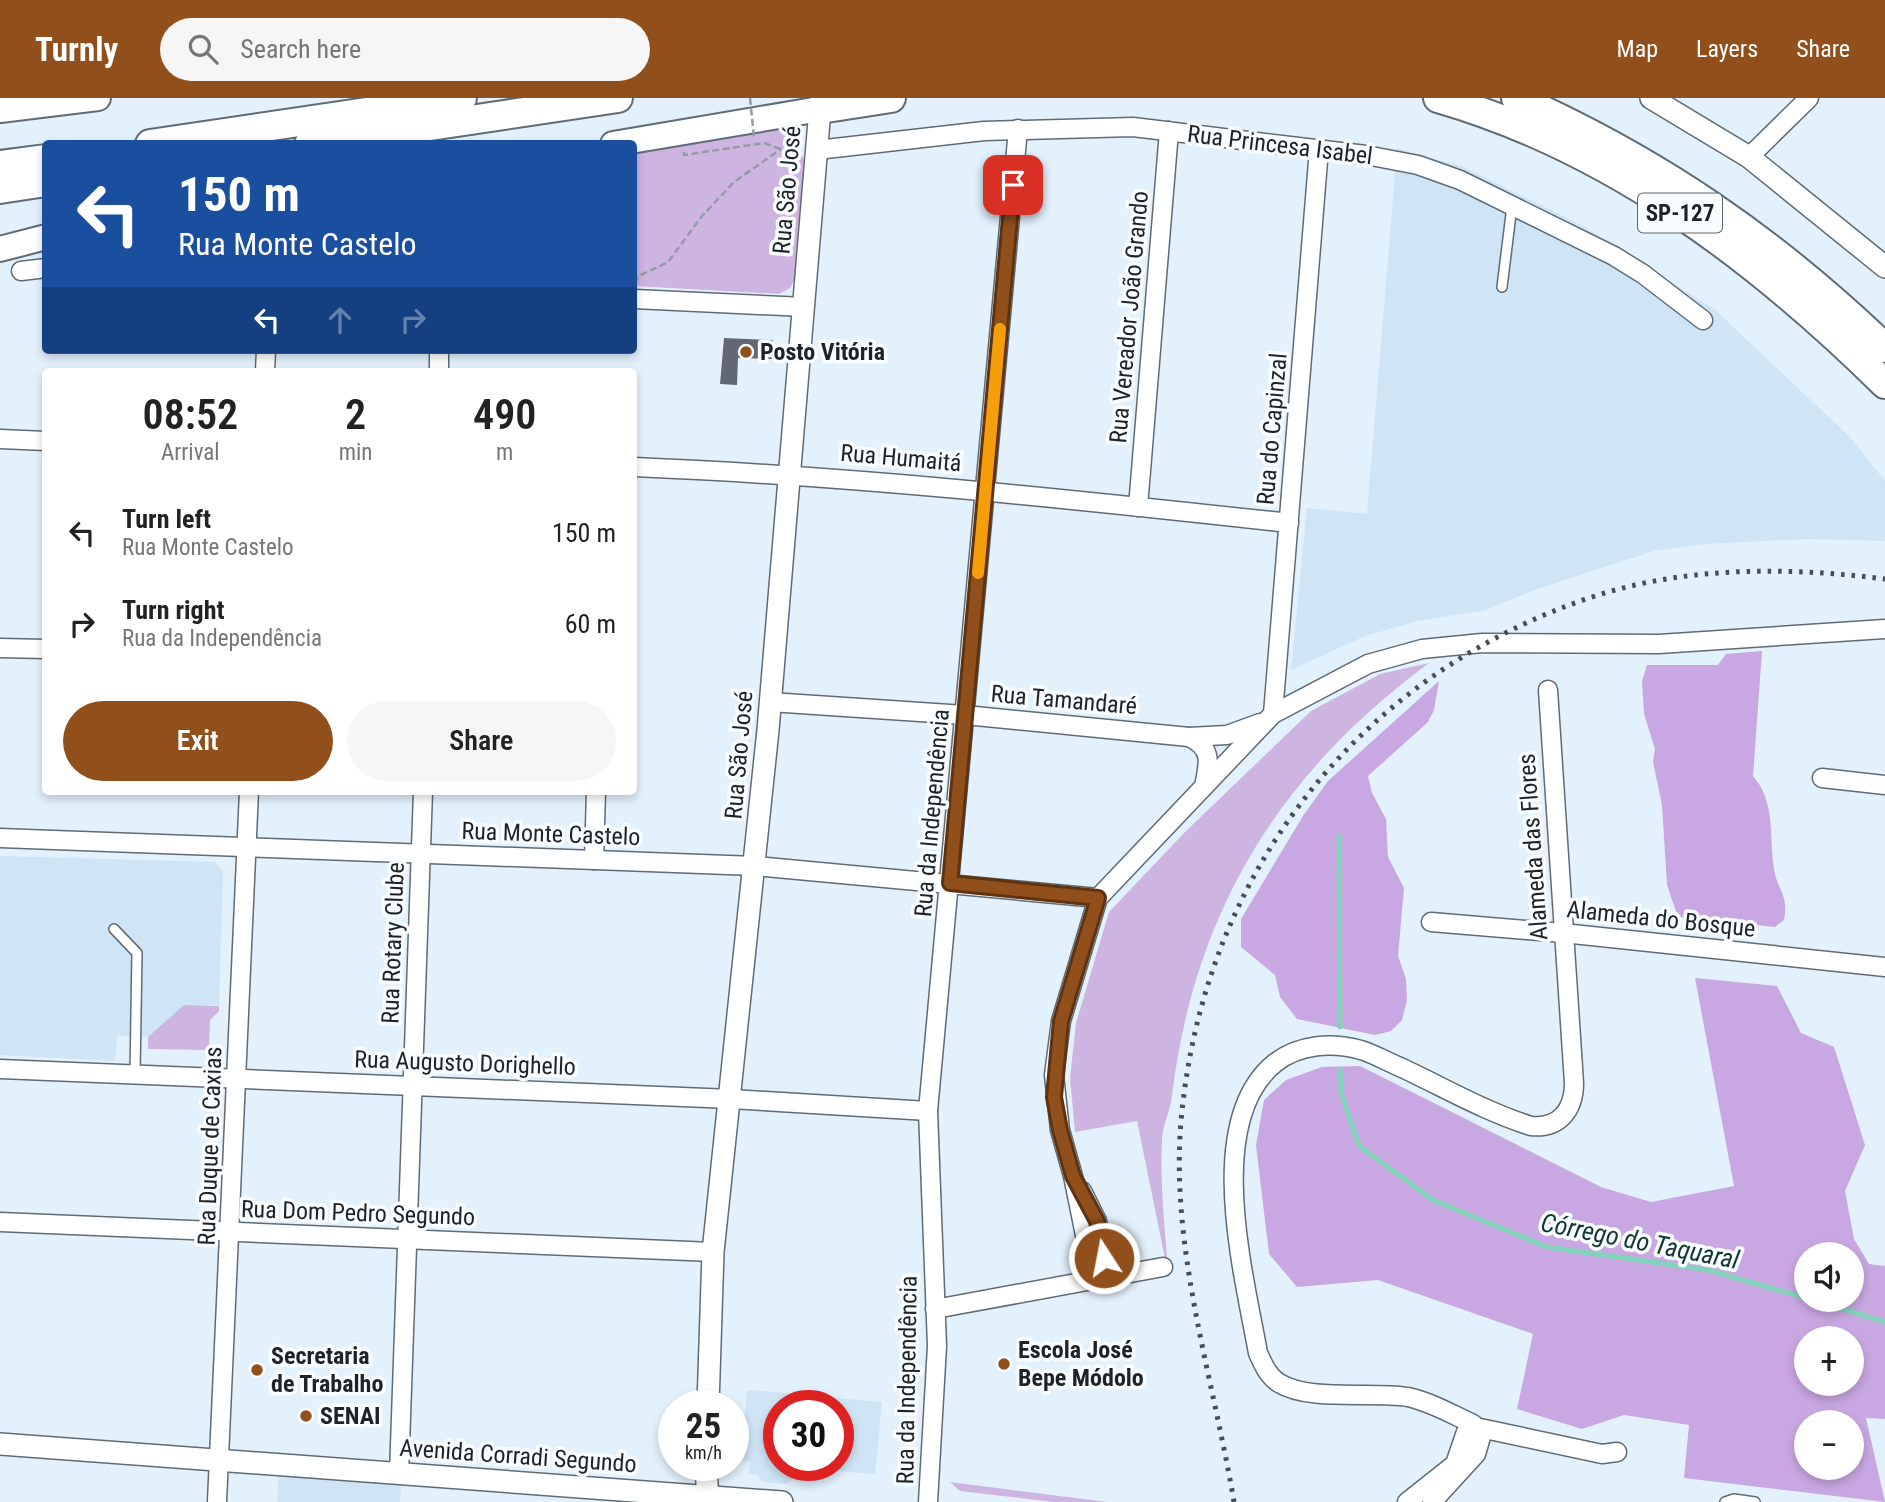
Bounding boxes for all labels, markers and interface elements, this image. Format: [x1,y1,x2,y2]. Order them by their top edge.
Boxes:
search box [160,18,650,81]
text: Turnly [35,30,118,69]
icon: search [184,30,222,68]
text: Search here [240,34,361,64]
text: Map [1617,35,1658,63]
text: Layers [1696,35,1758,63]
text: Share [1796,35,1850,63]
street label: Rua Princesa Isabel [1186,120,1374,170]
street label: Rua São José [767,125,807,255]
pin [983,155,1043,215]
text: 150 m [178,166,300,223]
icon: arrive [994,166,1032,204]
icon: left [63,168,154,259]
street label: Rua Vereador João Grando [1104,190,1154,444]
road number: SP-127 [1638,194,1722,232]
text: Rua Monte Castelo [178,225,417,263]
icon: left [248,301,286,339]
icon: ahead [321,301,359,339]
icon: right [394,301,432,339]
place label: Posto Vitória [760,338,885,366]
marker: Posto Vitória [738,344,754,360]
street label: Rua do Capinzal [1251,352,1293,506]
text: 08:52 [143,390,238,439]
text: 2 [345,390,366,439]
text: 490 [473,390,536,439]
text: Arrival [161,439,220,466]
text: min [339,439,372,466]
text: m [496,439,513,466]
street label: Rua Humaitá [839,439,963,477]
text: Turn left [122,504,211,534]
icon: left [63,514,101,552]
text: 150 m [552,518,616,548]
text: Rua Monte Castelo [122,534,294,561]
text: Turn right [122,595,224,625]
icon: right [63,605,101,643]
text: 60 m [565,609,616,639]
text: Rua da Independência [122,625,322,652]
street label: Rua Tamandaré [990,680,1138,720]
street label: Rua São José [719,690,759,820]
button: Exit [63,701,333,781]
button: Share [347,701,616,781]
street label: Rua da Independência [909,708,955,918]
street label: Alameda das Flores [1513,753,1553,941]
street label: Rua Monte Castelo [461,817,641,851]
street label: Rua Rotary Clube [376,862,410,1024]
street label: Alameda do Bosque [1565,895,1757,943]
street label: Rua Augusto Dorighello [354,1045,576,1081]
street label: Rua Duque de Caxias [193,1046,227,1246]
street label: Rua Dom Pedro Segundo [240,1195,476,1231]
water label: Córrego do Taquaral [1538,1207,1743,1275]
position arrow [1067,1221,1141,1295]
map controls [1794,1242,1864,1480]
button: sound [1794,1242,1864,1312]
street label: Rua da Independência [891,1275,923,1485]
button: + [1794,1326,1864,1396]
place label: Escola José Bepe Módolo [1018,1336,1144,1392]
place label: Secretaria de Trabalho [271,1342,383,1398]
marker: Escola José Bepe Módolo [996,1356,1012,1372]
marker: Secretaria de Trabalho [249,1362,265,1378]
speed limit sign: 30 [763,1390,854,1481]
place label: SENAI [320,1402,380,1430]
text: 25 [686,1406,721,1447]
marker: SENAI [298,1408,314,1424]
button: − [1794,1410,1864,1480]
street label: Avenida Corradi Segundo [399,1434,637,1478]
text: km/h [685,1442,722,1463]

